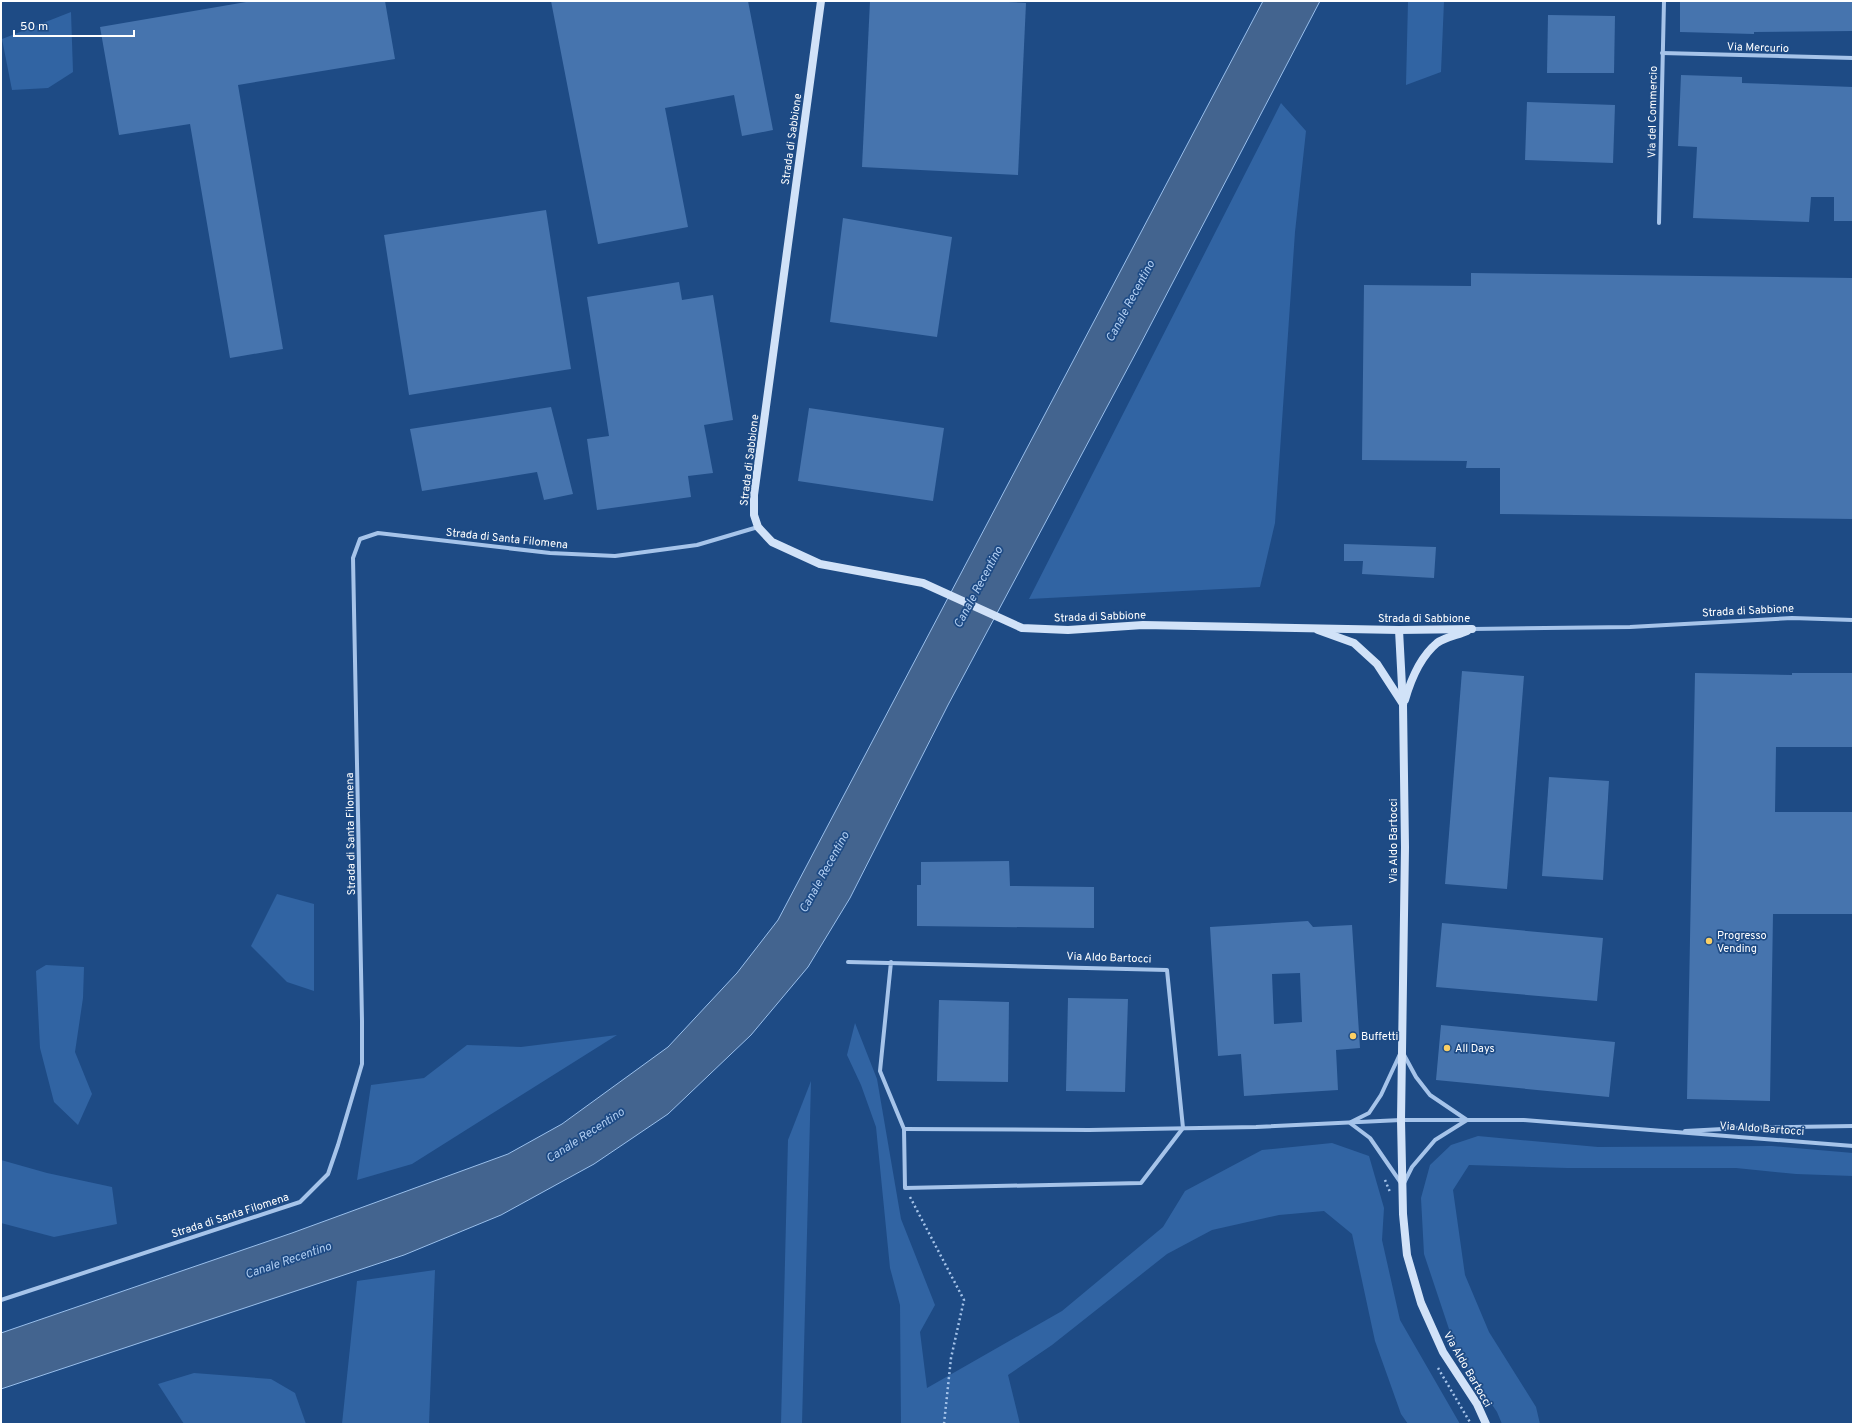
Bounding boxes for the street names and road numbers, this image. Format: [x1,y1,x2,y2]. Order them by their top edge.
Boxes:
street label: Via Mercurio [1727,40,1789,56]
street label: Via del Commercio [1645,66,1661,158]
street label: Strada di Sabbione [779,92,805,186]
street label: Strada di Sabbione [737,413,763,507]
street label: Strada di Santa Filomena [445,526,569,552]
street label: Strada di Sabbione [1702,602,1795,620]
street label: Strada di Sabbione [1054,608,1146,626]
street label: Strada di Sabbione [1378,612,1470,626]
street label: Strada di Santa Filomena [343,772,359,895]
street label: Via Aldo Bartocci [1387,798,1401,884]
street label: Via Aldo Bartocci [1066,950,1152,966]
street label: Via Aldo Bartocci [1719,1119,1805,1139]
street label: Strada di Santa Filomena [170,1190,291,1242]
street label: Via Aldo Bartocci [1440,1329,1494,1410]

